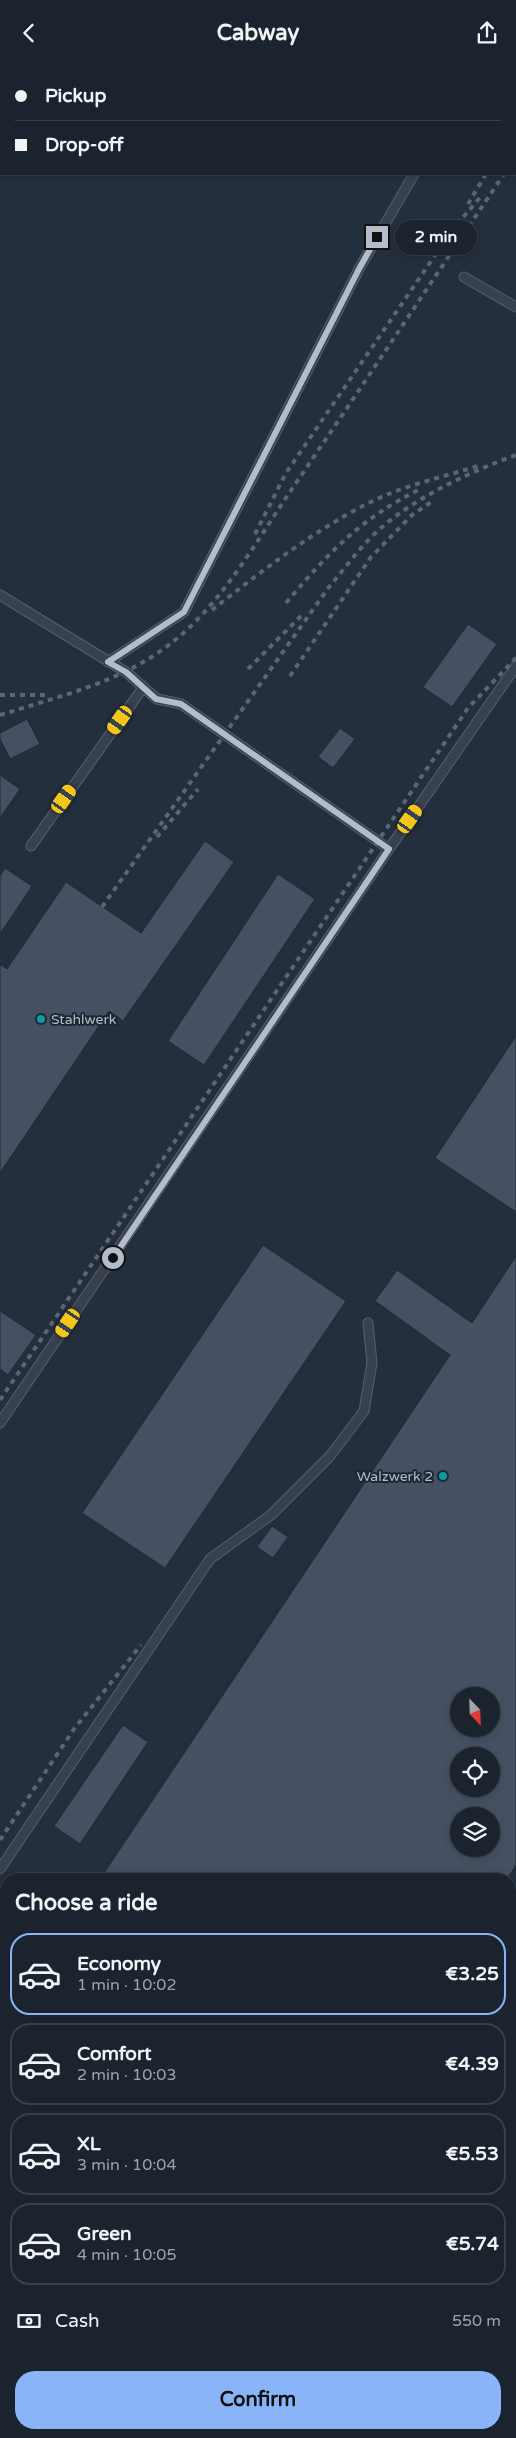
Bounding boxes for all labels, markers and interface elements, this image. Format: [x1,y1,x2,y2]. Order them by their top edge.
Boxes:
icon: back [15,19,43,47]
icon: share [473,19,501,47]
text: Cabway [217,20,299,46]
text: Pickup [45,85,106,107]
text: Drop-off [45,134,124,156]
callout: 2 min [394,219,477,255]
route end [366,226,388,248]
text: 2 min [415,227,457,247]
car [105,703,134,737]
car [49,782,78,816]
car [395,802,424,836]
place label: Stahlwerk [51,1011,117,1028]
marker: Stahlwerk [35,1013,47,1025]
route start [102,1247,124,1269]
car [53,1306,82,1340]
place label: Walzwerk 2 [357,1468,433,1485]
marker: Walzwerk 2 [437,1470,449,1482]
north arrow [450,1687,500,1737]
map controls [450,1687,500,1857]
button: locate [450,1747,500,1797]
button: layers [450,1807,500,1857]
text: Choose a ride [15,1890,158,1916]
icon: car [17,1952,62,1997]
text: Economy [77,1953,161,1975]
text: €3.25 [445,1963,499,1985]
text: 1 min · 10:02 [77,1975,176,1995]
icon: car [17,2042,62,2087]
text: Comfort [77,2043,151,2065]
text: €4.39 [445,2053,499,2075]
text: 2 min · 10:03 [77,2065,176,2085]
icon: car [17,2132,62,2177]
text: XL [77,2133,101,2155]
text: €5.53 [445,2143,499,2165]
text: 3 min · 10:04 [77,2155,176,2175]
icon: car [17,2222,62,2267]
text: Green [77,2223,131,2245]
text: €5.74 [446,2233,499,2255]
text: 4 min · 10:05 [77,2245,176,2265]
icon: cash [15,2307,43,2335]
text: Cash [55,2310,100,2332]
text: 550 m [452,2311,501,2331]
button: Confirm [15,2371,501,2429]

